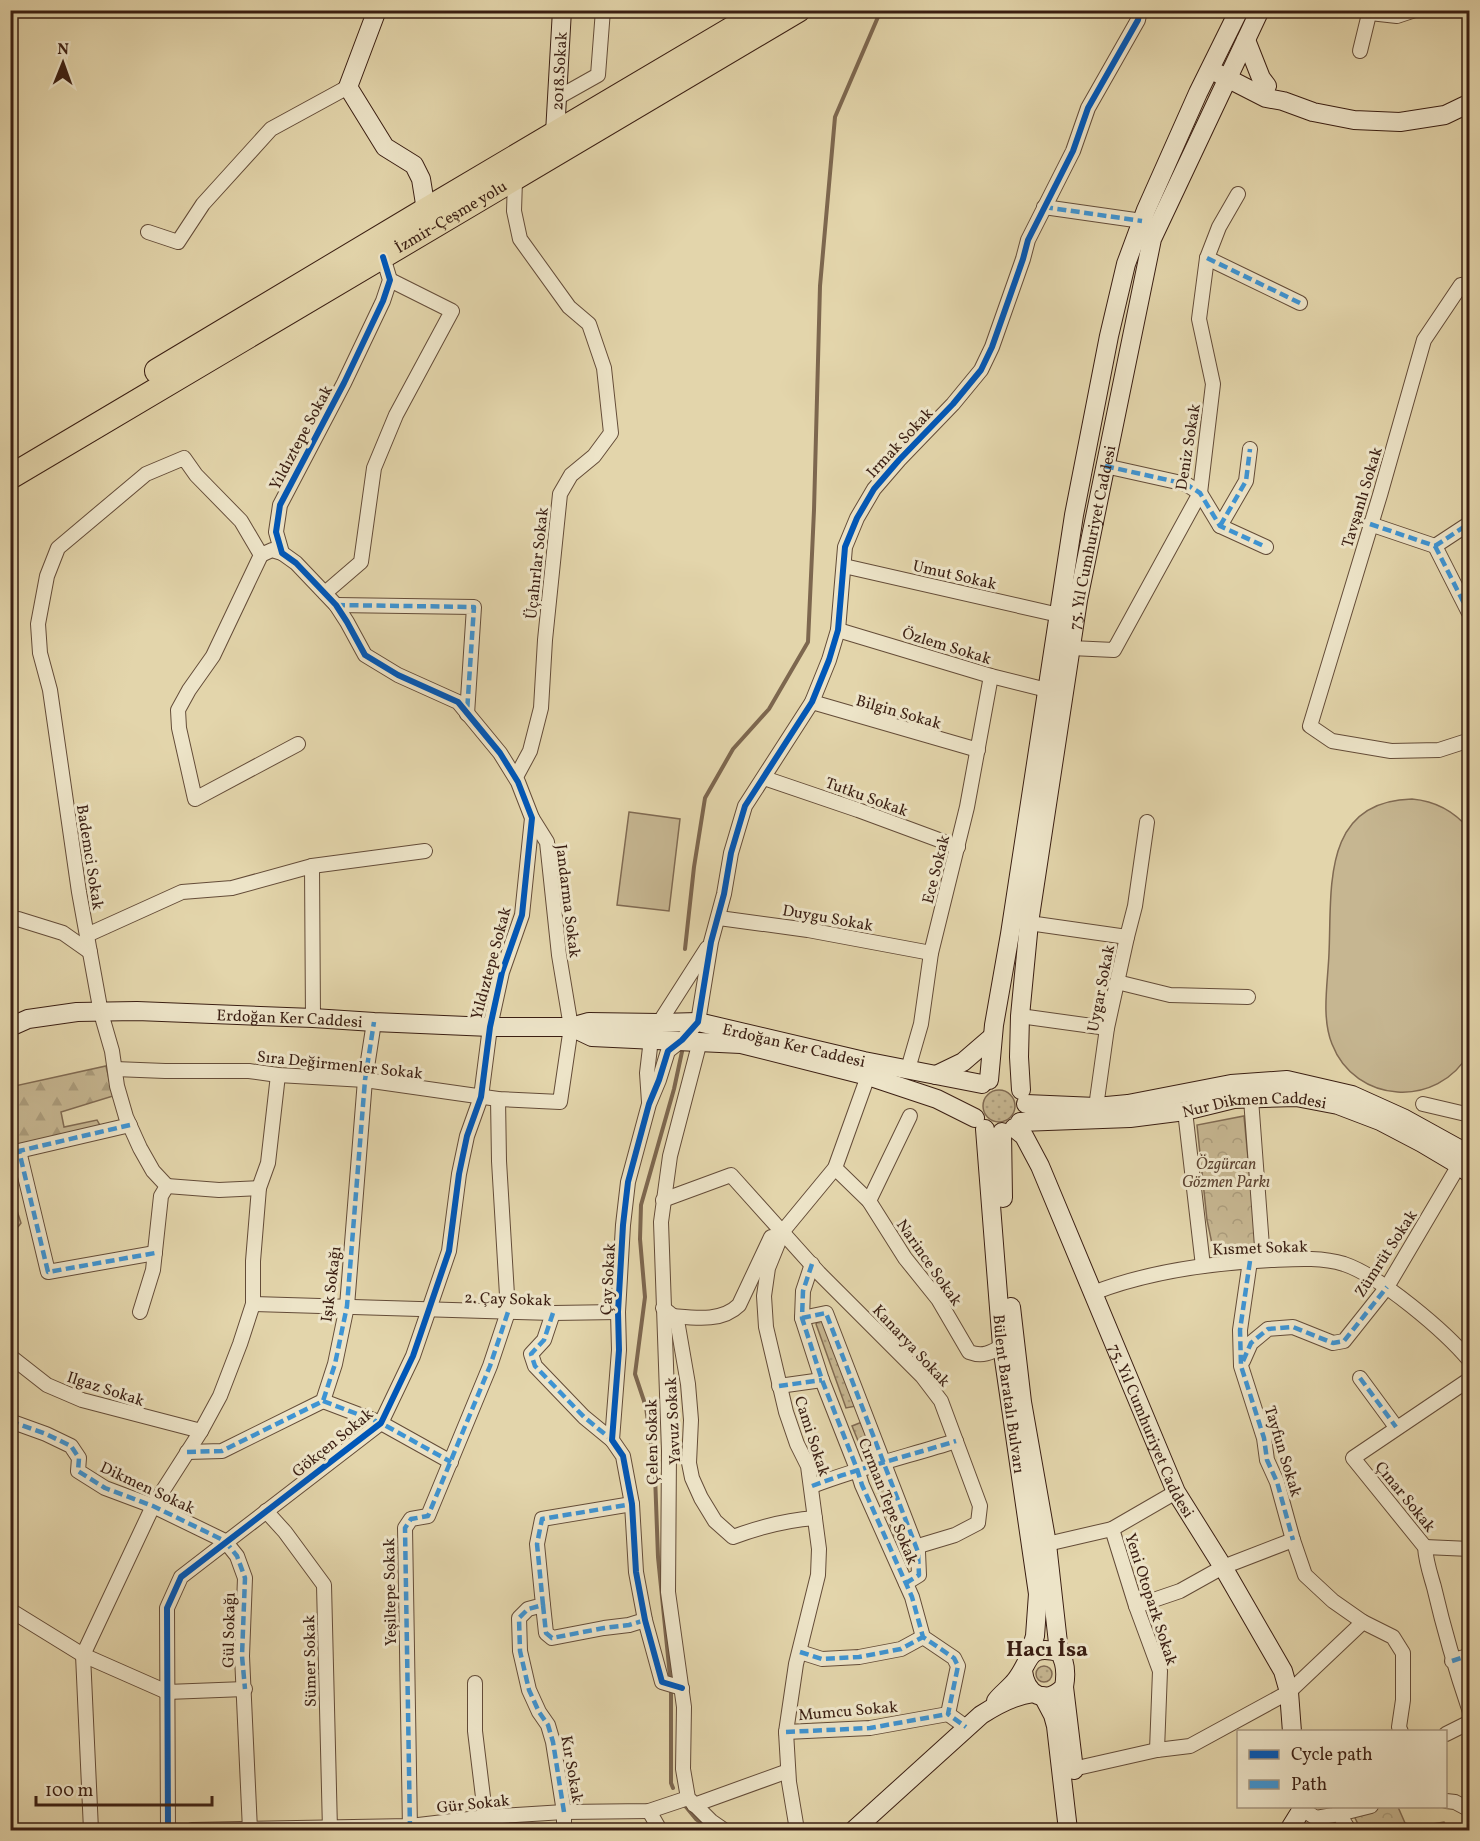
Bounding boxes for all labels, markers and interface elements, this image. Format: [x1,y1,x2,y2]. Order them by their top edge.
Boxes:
street label: 2018.Sokak [547,31,574,111]
north arrow [33,33,93,93]
text: N [57,39,70,61]
street label: İzmir-Çeşme yolu [391,176,512,259]
street label: Yıldıztepe Sokak [265,381,339,494]
street label: Deniz Sokak [1171,402,1207,492]
street label: Irmak Sokak [862,403,939,483]
street label: 75. Yıl Cumhuriyet Caddesi [1065,443,1122,632]
street label: Tavşanlı Sokak [1337,444,1389,551]
street label: Üçahırlar Sokak [521,506,555,620]
street label: Umut Sokak [910,556,999,596]
street label: Özlem Sokak [899,623,994,671]
street label: Bilgin Sokak [853,690,944,736]
street label: Tutku Sokak [822,773,911,823]
street label: Bademci Sokak [70,803,108,912]
street label: Ece Sokak [918,833,956,906]
street label: Jandarma Sokak [549,843,585,960]
street label: Duygu Sokak [781,900,875,938]
street label: Yıldıztepe Sokak [466,904,518,1022]
street label: Uygar Sokak [1083,943,1121,1034]
street label: Erdoğan Ker Caddesi [216,1005,363,1034]
street label: Erdoğan Ker Caddesi [720,1019,868,1074]
street label: Sıra Değirmenler Sokak [256,1046,424,1086]
street label: Nur Dikmen Caddesi [1180,1088,1328,1124]
park label: Özgürcan Gözmen Parkı [1182,1154,1270,1194]
street label: Zümrüt Sokak [1350,1206,1423,1302]
street label: Narince Sokak [890,1215,967,1311]
street label: Kısmet Sokak [1212,1236,1309,1262]
street label: Çay Sokak [596,1242,622,1316]
street label: Işık Sokağı [316,1245,348,1323]
street label: 2. Çay Sokak [464,1287,552,1313]
street label: Kanarya Sokak [867,1300,955,1393]
street label: Bülent Baratalı Bulvarı [987,1314,1029,1475]
street label: 75. Yıl Cumhuriyet Caddesi [1102,1341,1199,1523]
street label: Ilgaz Sokak [64,1367,147,1413]
street label: Yavuz Sokak [661,1376,687,1465]
street label: Cami Sokak [788,1394,834,1480]
street label: Çelen Sokak [641,1399,665,1485]
street label: Tayfun Sokak [1258,1403,1306,1500]
street label: Gökçen Sokak [288,1404,379,1483]
street label: Cırman Tepe Sokak [852,1435,923,1569]
street label: Dikmen Sokak [96,1457,198,1521]
street label: Çınar Sokak [1369,1457,1440,1538]
street label: Yeni Otopark Sokak [1118,1531,1182,1669]
street label: Yeşiltepe Sokak [379,1537,403,1646]
street label: Gül Sokağı [218,1592,242,1668]
street label: Sümer Sokak [299,1614,323,1707]
district label: Hacı İsa [1006,1635,1088,1666]
street label: Mumcu Sokak [798,1697,899,1727]
legend [1237,1730,1447,1808]
street label: Kır Sokak [554,1734,588,1805]
text: Cycle path [1291,1743,1373,1768]
scale bar [36,1769,212,1807]
text: Path [1291,1773,1327,1798]
text: 100 m [45,1779,94,1804]
street label: Gür Sokak [436,1790,511,1820]

